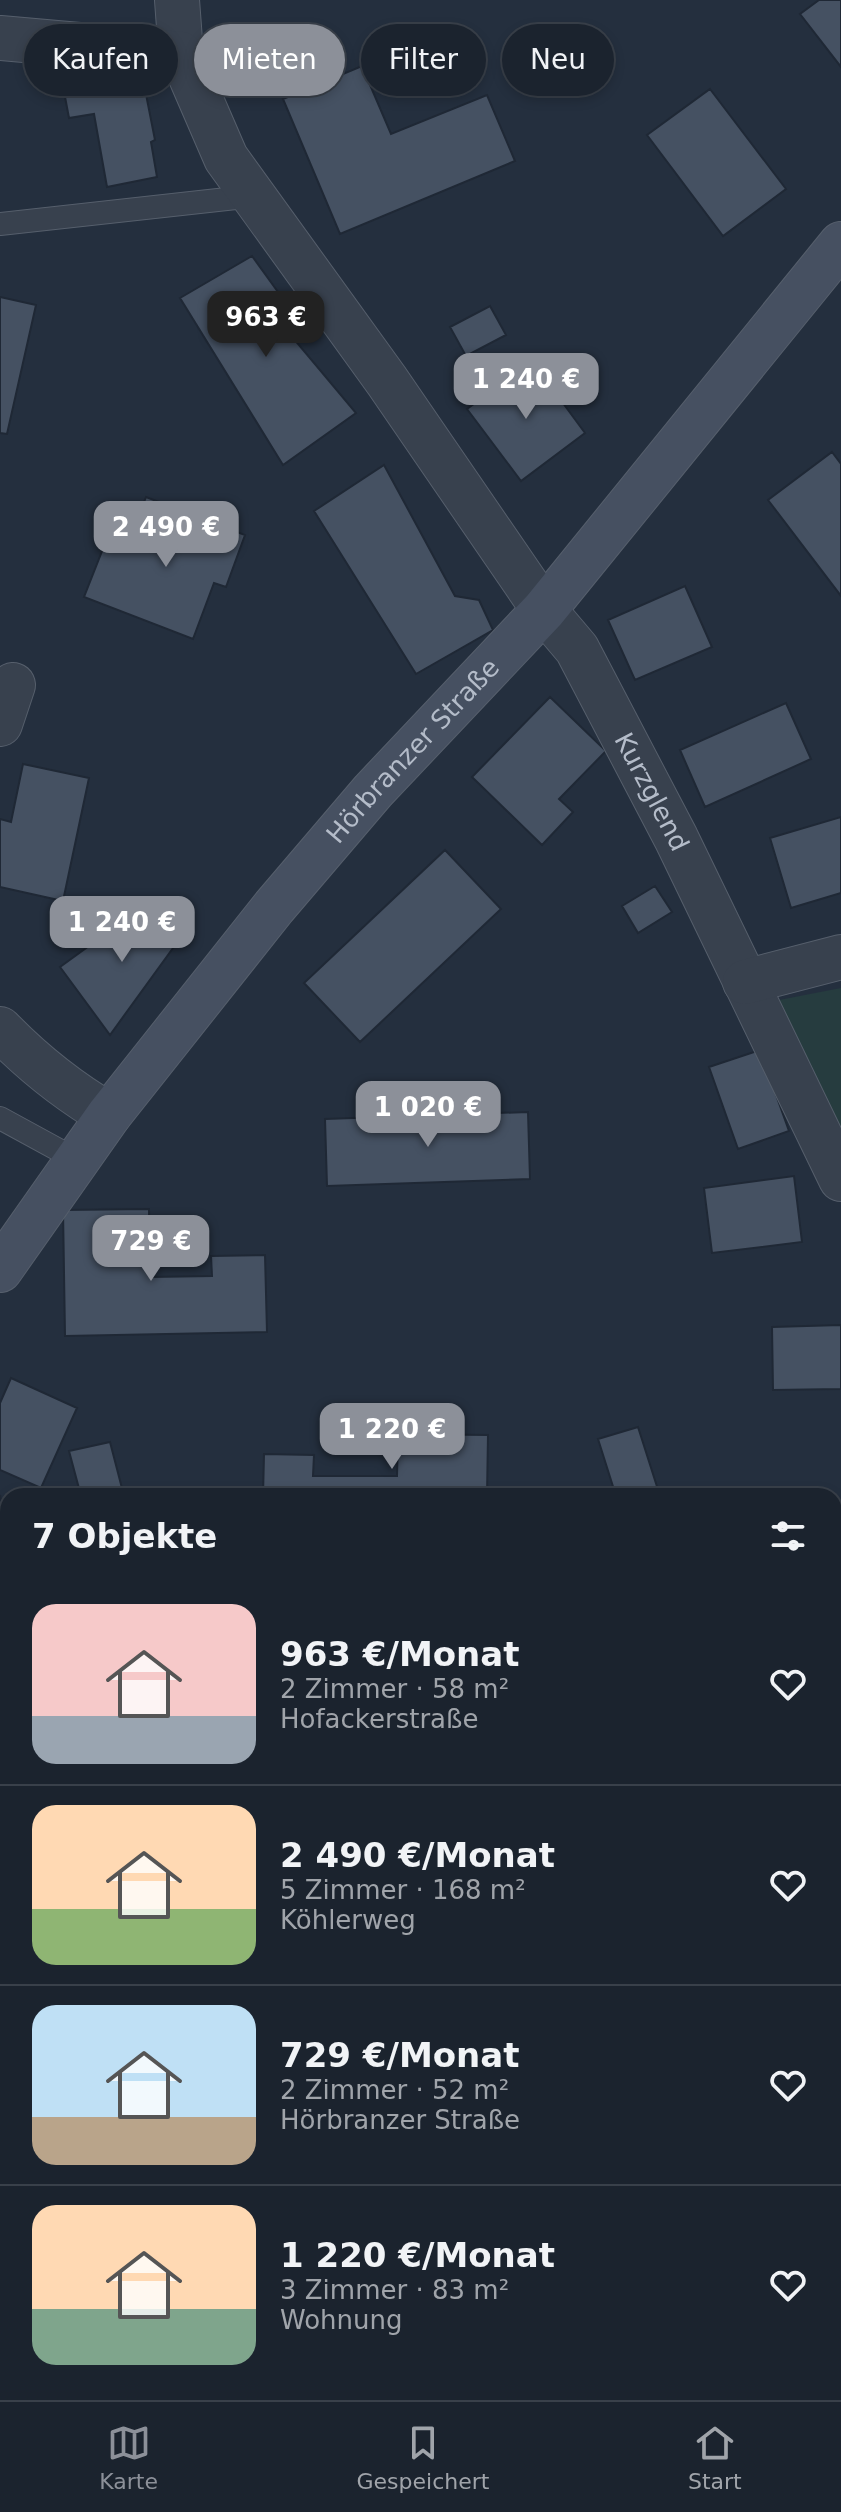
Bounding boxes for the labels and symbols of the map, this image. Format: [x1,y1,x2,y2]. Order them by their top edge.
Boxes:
pin: 963 € [210,291,322,359]
pin: 1 240 € [452,353,600,421]
pin: 2 490 € [92,501,240,569]
street label: Hörbranzer Straße [320,652,505,849]
street label: Kurzglend [608,728,695,856]
pin: 1 240 € [48,896,196,964]
pin: 1 020 € [354,1081,502,1149]
pin: 729 € [95,1215,207,1283]
pin: 1 220 € [318,1403,466,1471]

